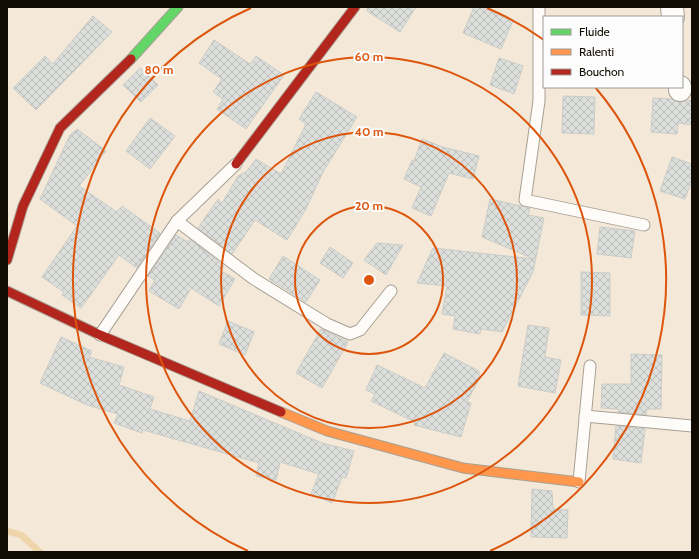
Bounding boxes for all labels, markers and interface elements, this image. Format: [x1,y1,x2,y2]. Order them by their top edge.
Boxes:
legend [543,16,683,88]
text: Fluide [579,24,610,39]
text: Ralenti [579,44,614,59]
text: 60 m [355,49,383,64]
text: 80 m [145,62,173,77]
text: Bouchon [579,64,625,79]
text: 40 m [354,124,384,139]
text: 20 m [355,198,383,213]
centre of rings [362,273,376,287]

